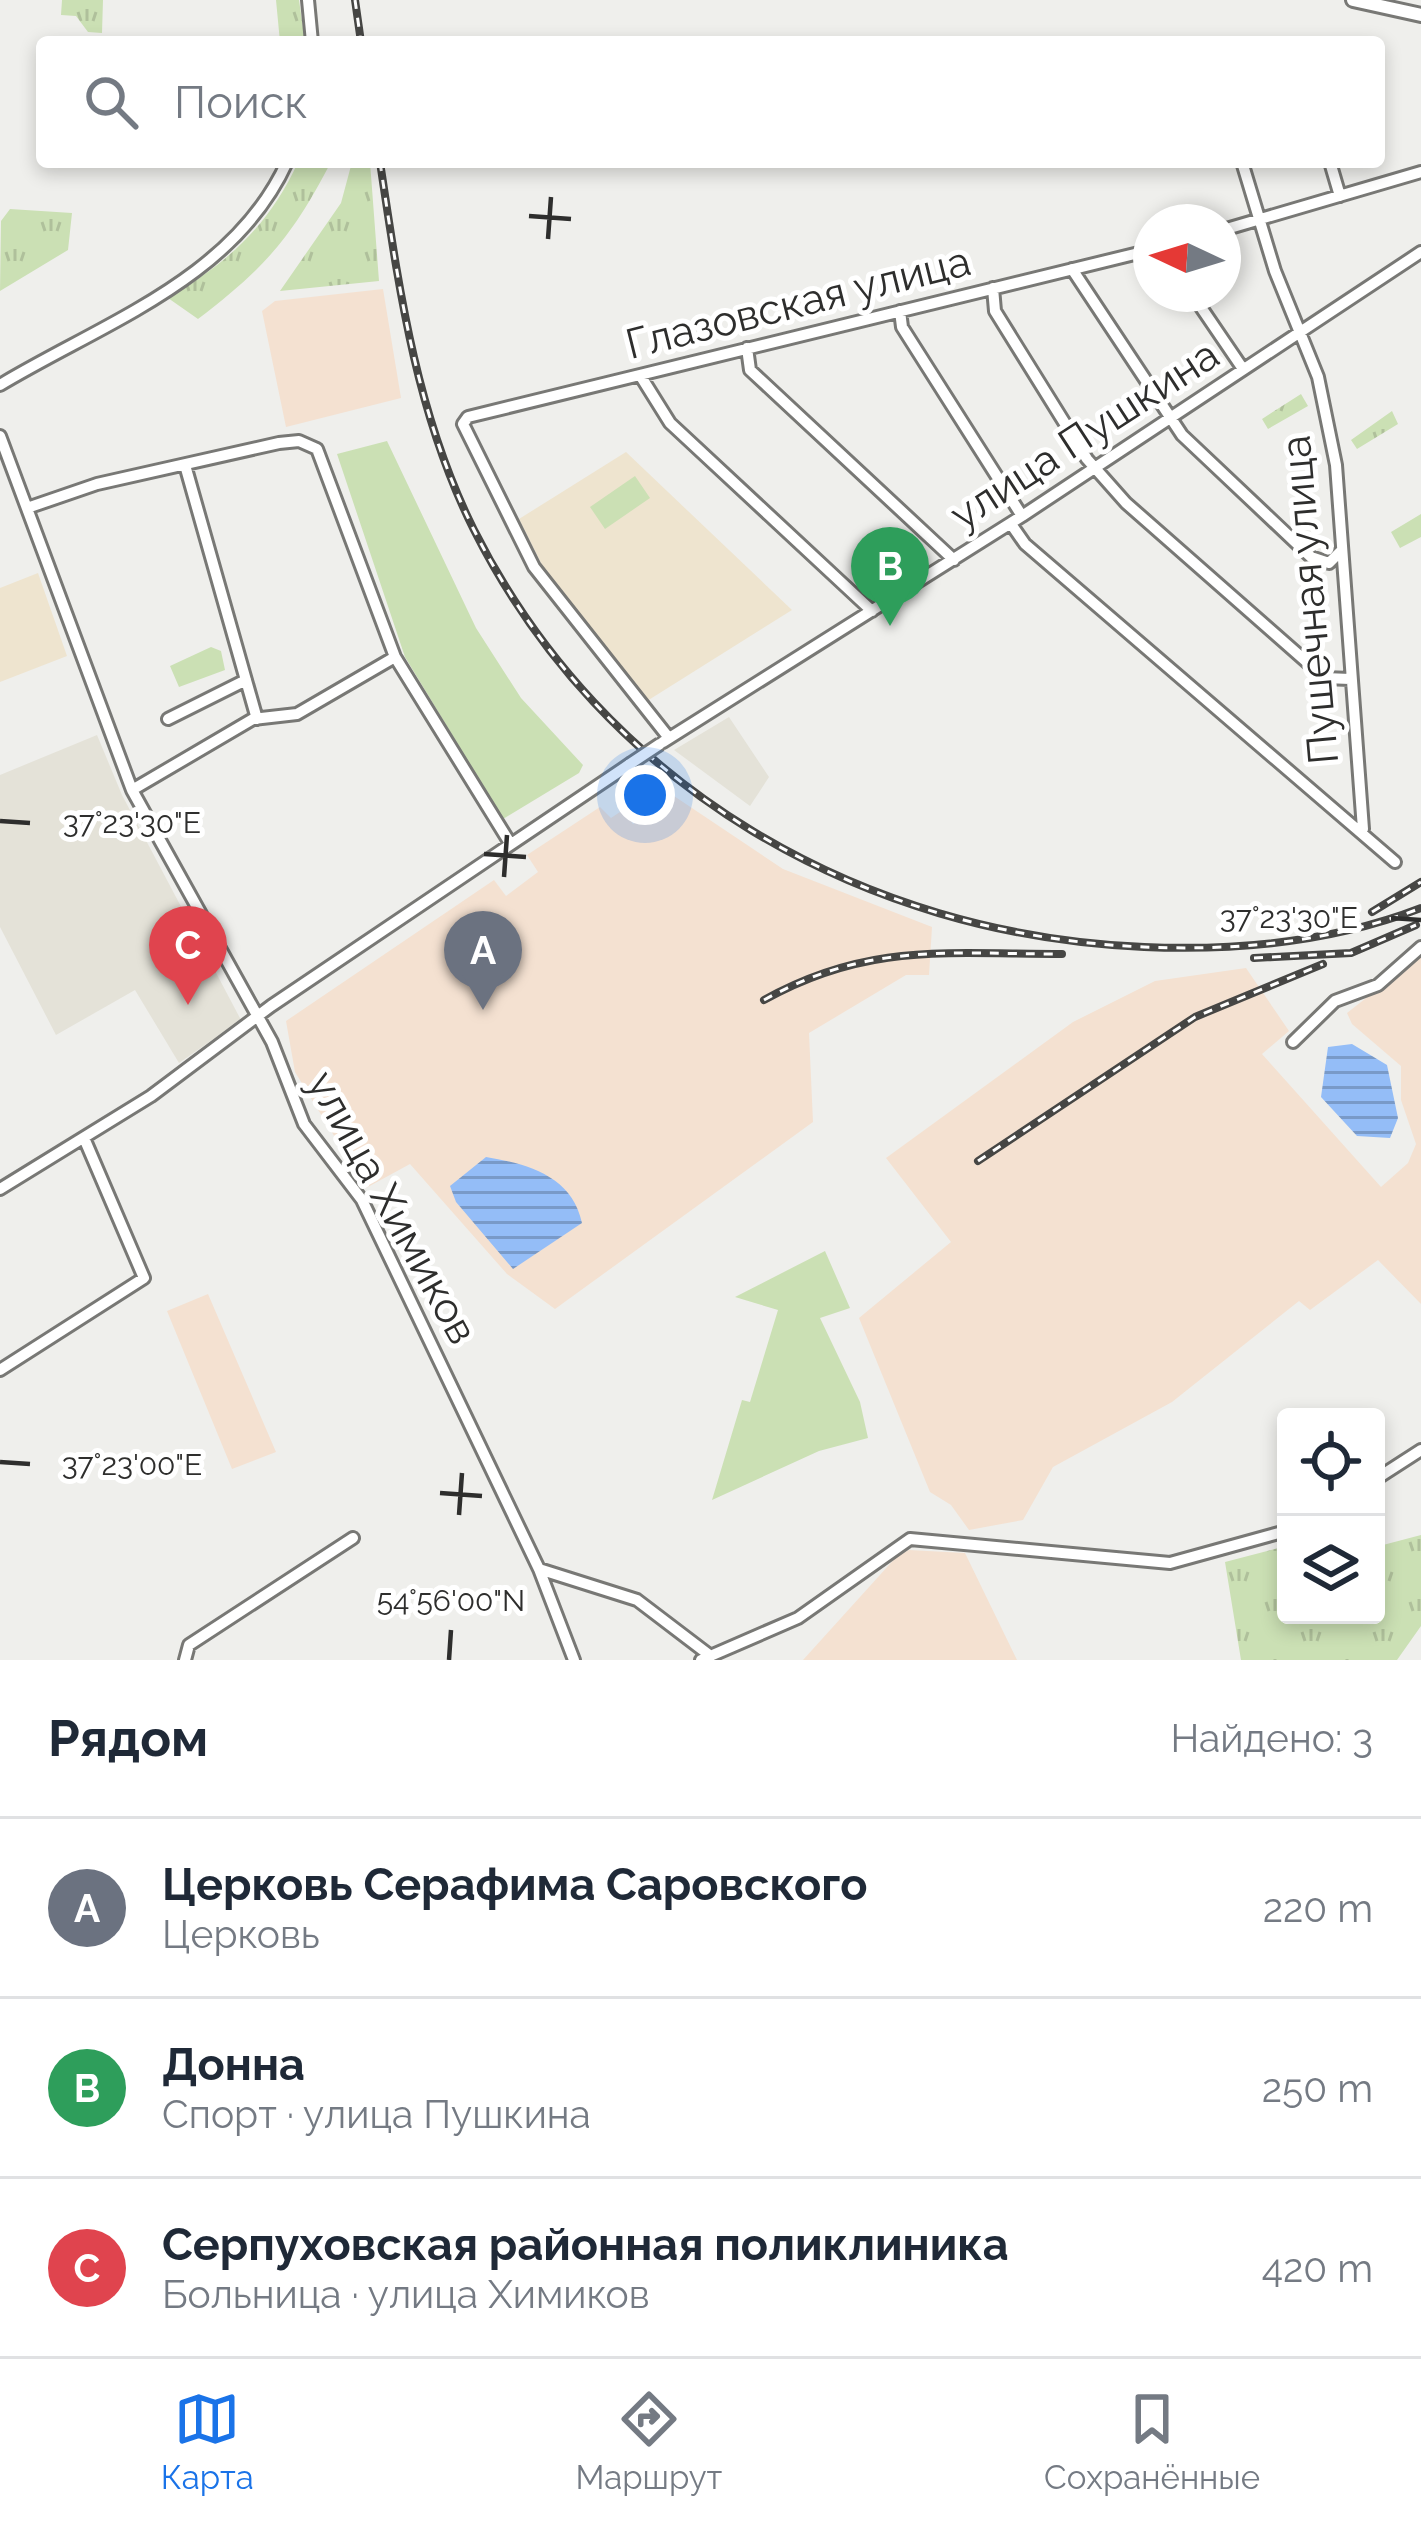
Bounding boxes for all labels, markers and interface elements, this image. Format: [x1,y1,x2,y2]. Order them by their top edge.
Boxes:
search box [36,36,1385,168]
icon: search [78,69,144,135]
text: Поиск [174,76,308,129]
north arrow [1133,204,1241,312]
street label: Глазовская улица [621,236,975,369]
street label: улица Пушкина [941,329,1228,539]
street label: Пушечная улица [1271,433,1348,767]
pin: B [851,527,929,626]
your location [615,765,675,825]
text: 37°23'30"E [63,805,201,840]
text: 37°23'30"E [1220,900,1358,935]
pin: C [149,906,227,1005]
pin: A [444,911,522,1010]
street label: улица Химиков [298,1063,488,1352]
map controls [1277,1408,1385,1624]
button: locate [1277,1408,1385,1516]
text: 37°23'00"E [62,1447,202,1482]
button: layers [1277,1516,1385,1624]
text: 54°56'00"N [377,1583,525,1618]
text: Рядом [48,1708,208,1768]
text: Найдено: 3 [1170,1715,1373,1761]
text: Церковь Серафима Саровского [162,1858,868,1911]
text: A [74,1885,100,1931]
text: 220 m [1263,1885,1373,1931]
text: Церковь [162,1911,320,1957]
text: Донна [162,2038,305,2091]
text: B [74,2065,100,2111]
text: 250 m [1262,2065,1373,2111]
text: Спорт · улица Пушкина [162,2091,591,2137]
text: Серпуховская районная поликлиника [162,2218,1008,2271]
text: C [74,2245,100,2291]
text: 420 m [1262,2245,1373,2291]
text: Больница · улица Химиков [162,2271,650,2317]
tab: Карта [161,2386,254,2497]
tab: Маршрут [575,2386,722,2497]
tab: Сохранённые [1044,2386,1260,2497]

